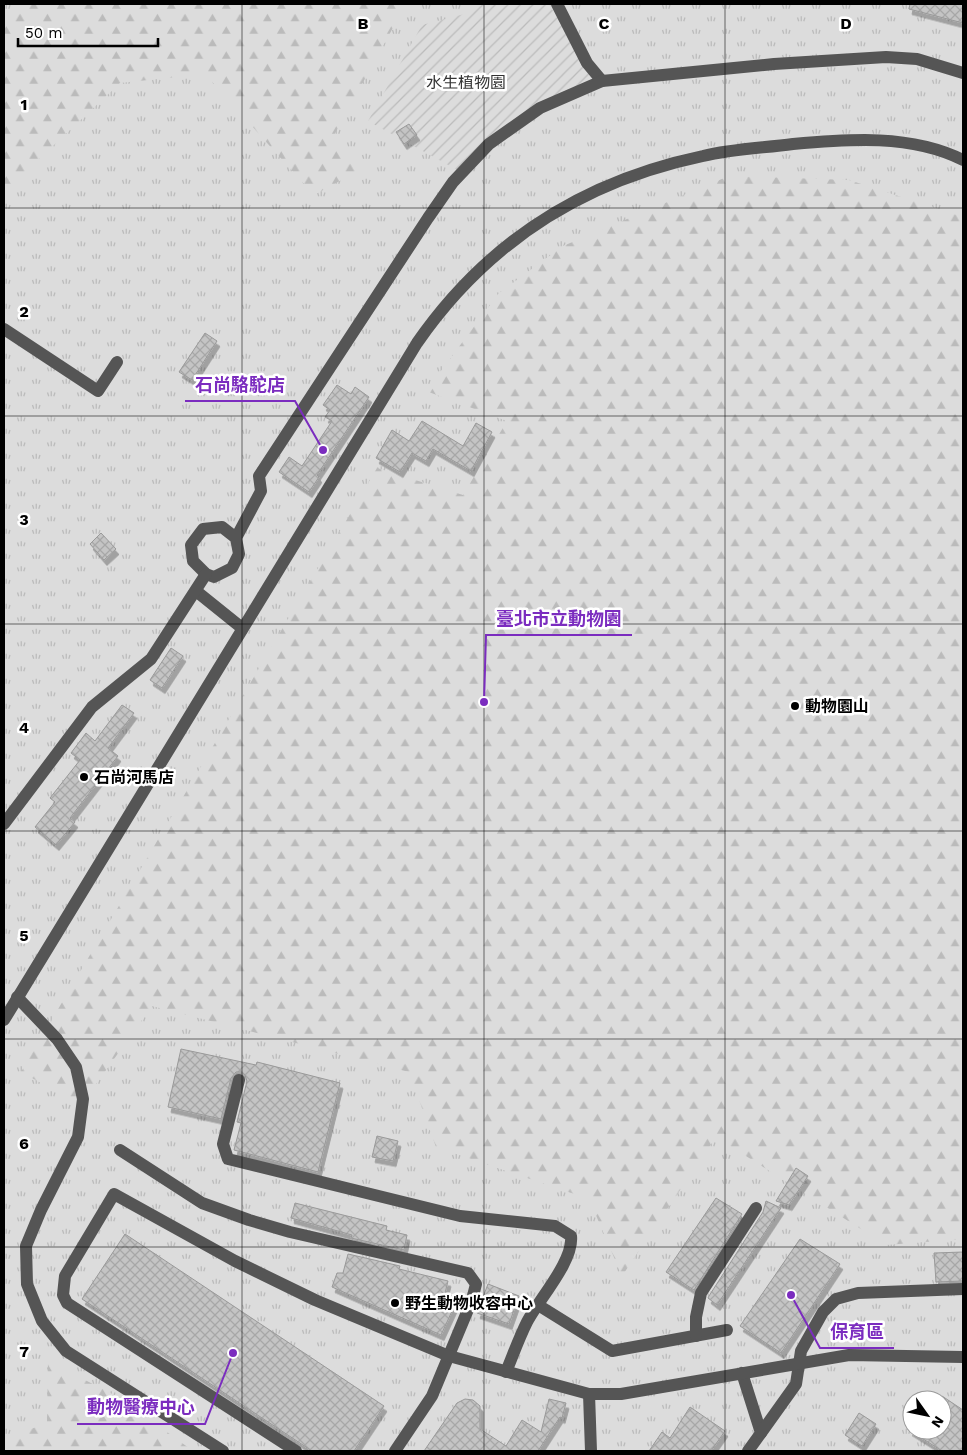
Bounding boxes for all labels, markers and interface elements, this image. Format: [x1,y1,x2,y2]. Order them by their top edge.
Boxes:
text: B [358,14,369,33]
text: C [599,14,610,33]
text: D [840,14,852,33]
scale bar [18,15,158,47]
text: 50 m [25,24,62,42]
park label: 水生植物園 [426,73,506,92]
text: 1 [21,95,27,114]
text: 2 [19,302,29,321]
callout: 石尚駱駝店 [185,368,295,401]
text: 石尚駱駝店 [195,374,285,395]
text: 3 [19,510,29,529]
callout: 臺北市立動物園 [486,602,632,635]
text: 臺北市立動物園 [496,608,622,629]
place label: 動物園山 [805,697,869,716]
marker: 動物園山 [789,700,801,712]
text: 4 [19,718,29,737]
place label: 石尚河馬店 [94,768,174,787]
marker: 石尚河馬店 [78,771,90,783]
text: 5 [19,926,29,945]
text: 6 [19,1134,29,1153]
place label: 野生動物收容中心 [405,1294,533,1313]
marker: 野生動物收容中心 [389,1297,401,1309]
callout: 保育區 [820,1315,894,1348]
text: 保育區 [830,1321,884,1342]
text: 7 [19,1342,29,1361]
north arrow [902,1390,952,1440]
callout: 動物醫療中心 [77,1391,205,1424]
text: 動物醫療中心 [87,1396,195,1417]
text: N [928,1413,947,1431]

